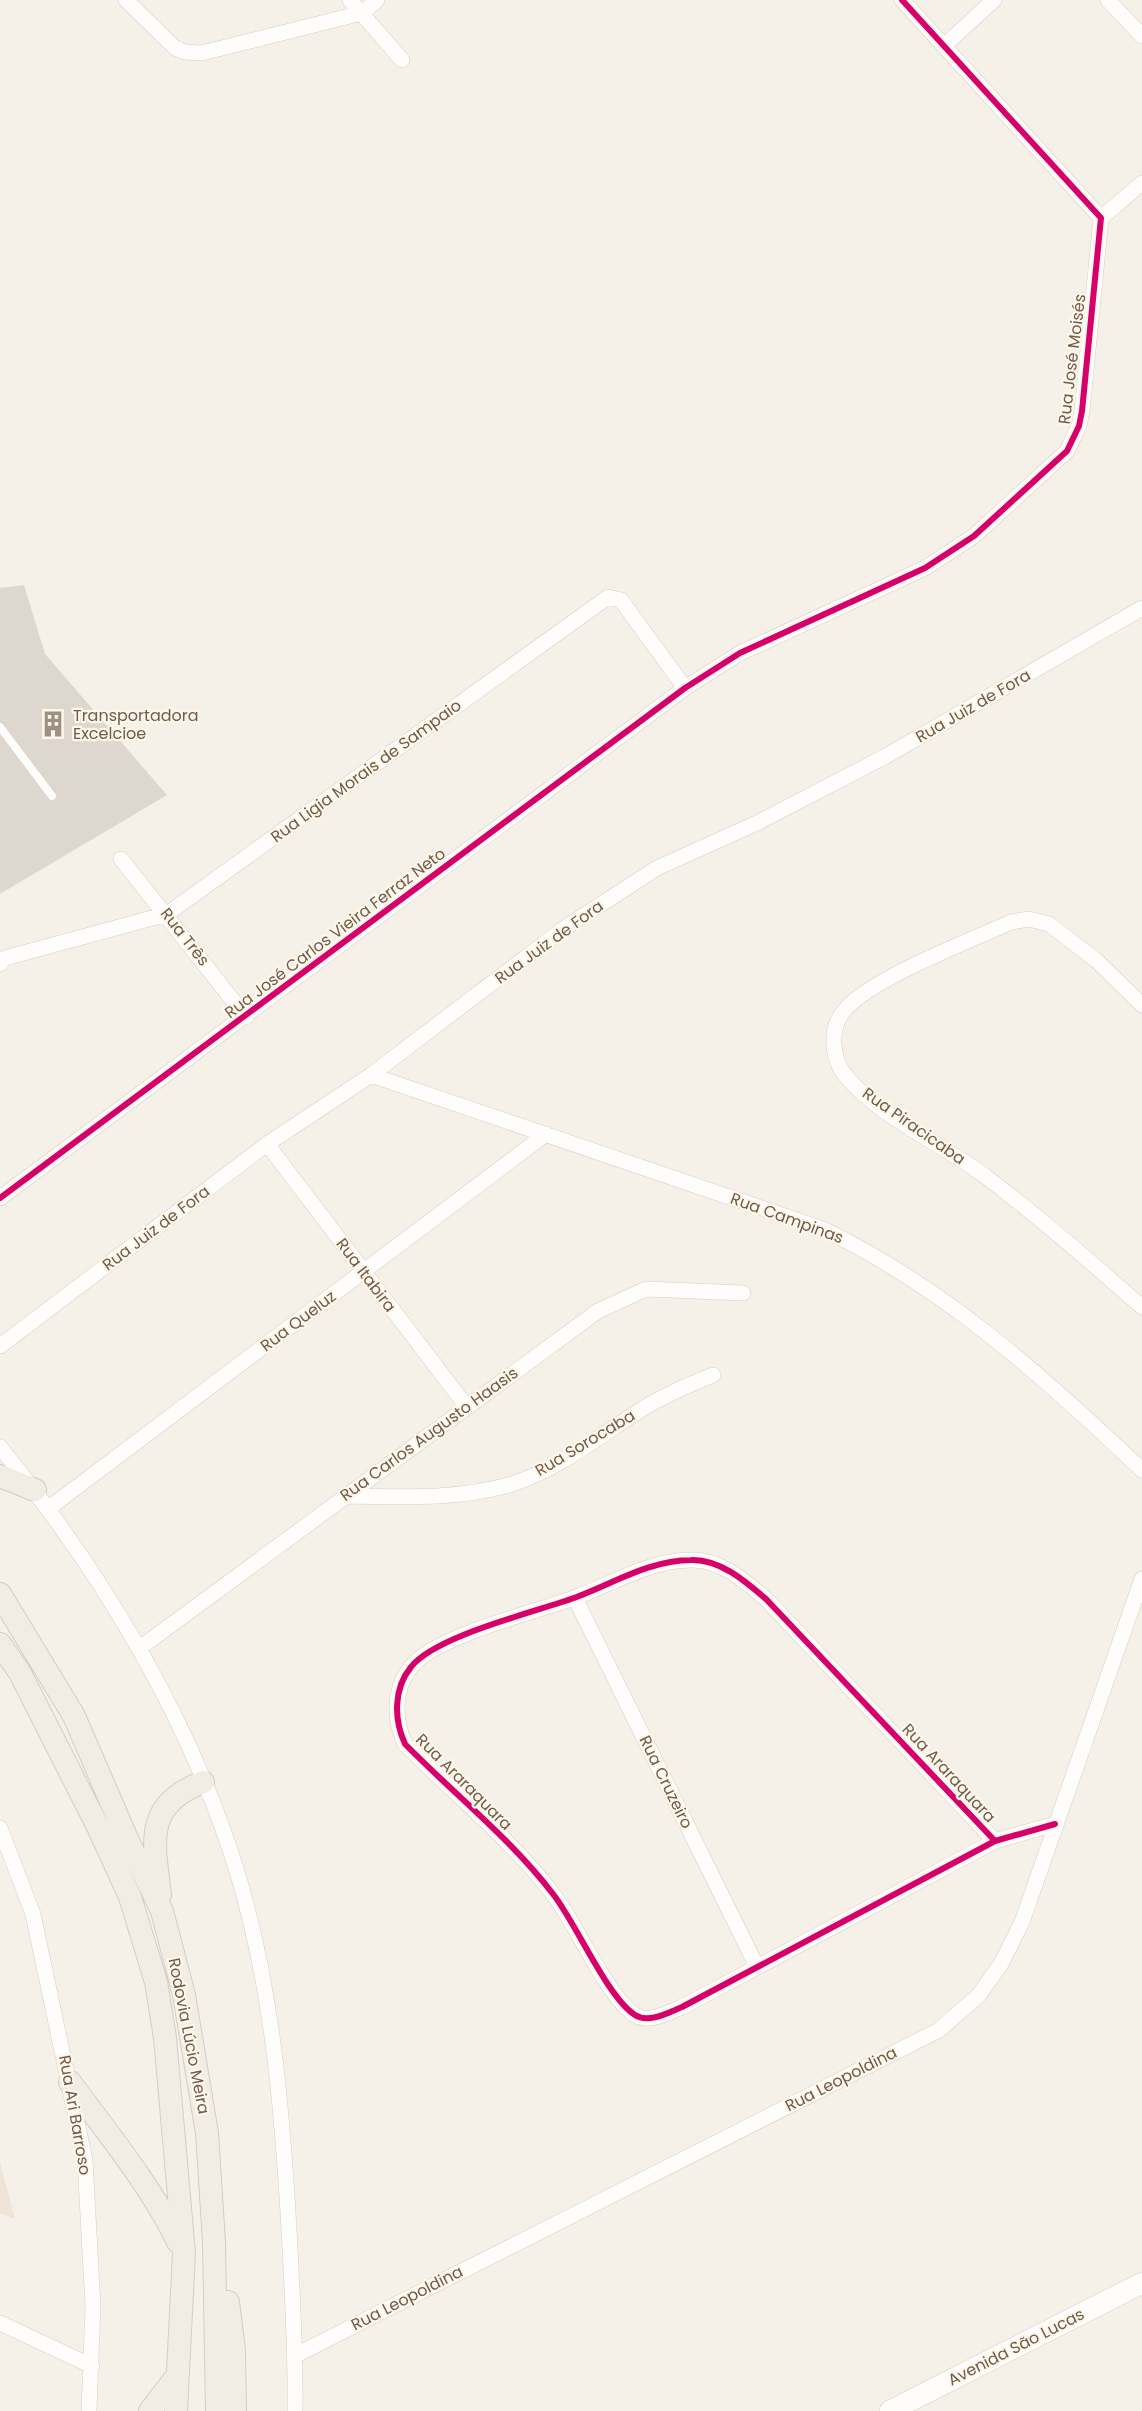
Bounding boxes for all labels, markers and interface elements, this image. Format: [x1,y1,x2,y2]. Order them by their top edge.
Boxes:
street label: Rua José Moisés [1053,293,1091,425]
street label: Rua Juiz de Fora [911,664,1035,748]
street label: Rua Ligia Morais de Sampaio [266,694,466,848]
place label: Transportadora Excelcioe [73,704,199,745]
building icon: Transportadora Excelcioe [38,709,68,739]
street label: Rua José Carlos Vieira Ferraz Neto [220,842,450,1024]
street label: Rua Juiz de Fora [490,895,608,989]
street label: Rua Três [155,903,215,971]
street label: Rua Piracicaba [858,1082,970,1170]
street label: Rua Juiz de Fora [97,1180,215,1276]
street label: Rua Campinas [727,1187,847,1249]
street label: Rua Itabira [331,1233,401,1317]
street label: Rua Queluz [255,1285,341,1357]
street label: Rua Carlos Augusto Haasis [335,1361,523,1507]
street label: Rua Sorocaba [531,1404,639,1482]
street label: Rua Araraquara [897,1718,1001,1828]
street label: Rua Araraquara [411,1729,517,1835]
street label: Rua Cruzeiro [634,1732,698,1832]
street label: Rodovia Lúcio Meira [163,1956,215,2116]
street label: Rua Leopoldina [781,2041,901,2117]
street label: Rua Ari Barroso [53,2053,97,2177]
street label: Rua Leopoldina [347,2260,467,2336]
street label: Avenida São Lucas [944,2303,1088,2391]

